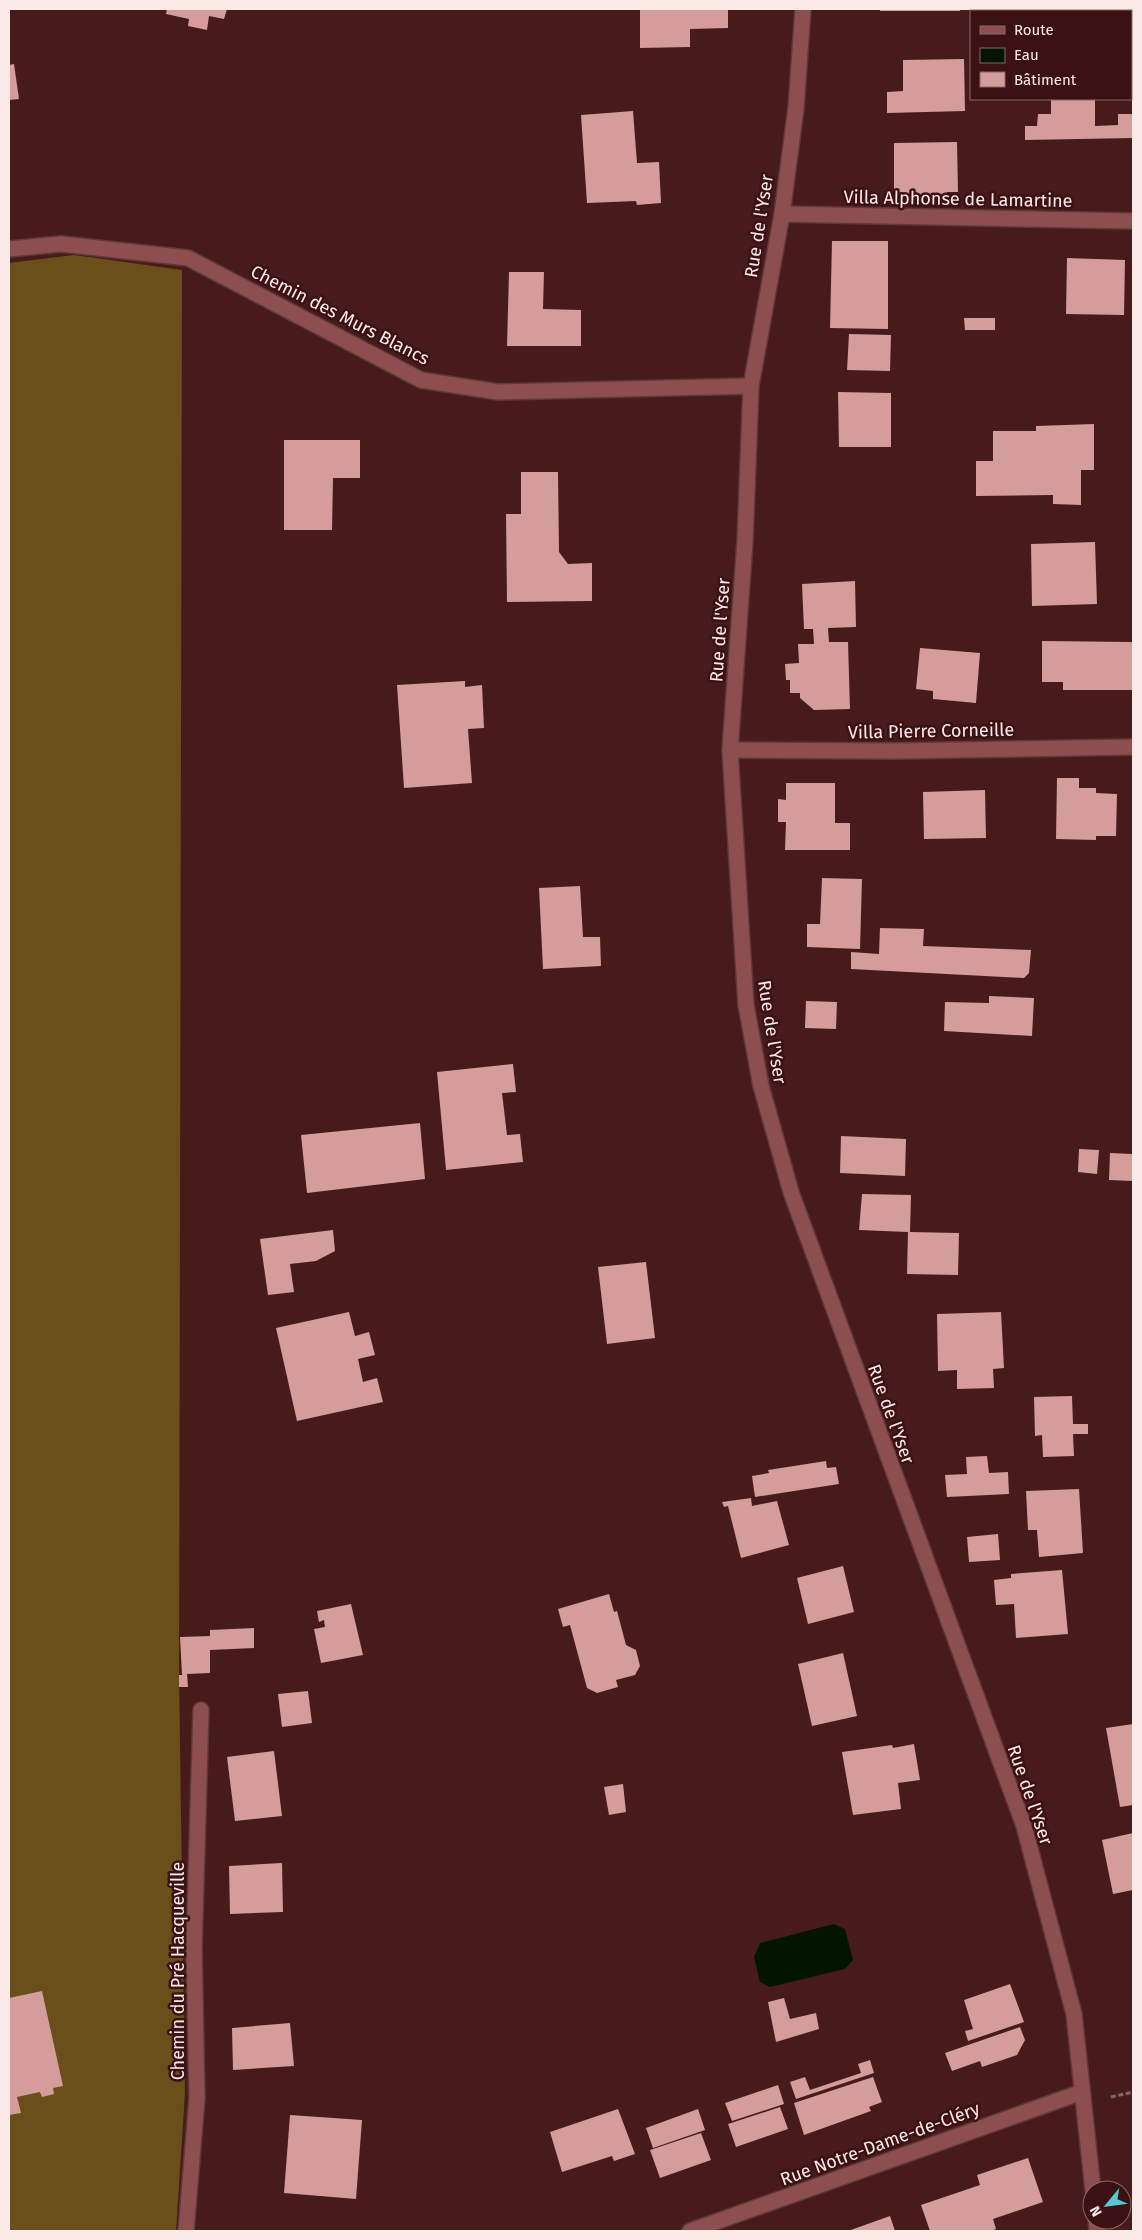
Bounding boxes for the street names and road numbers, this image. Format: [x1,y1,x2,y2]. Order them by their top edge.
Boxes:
street label: Rue de l'Yser [740,173,778,279]
street label: Villa Alphonse de Lamartine [843,186,1073,212]
street label: Chemin des Murs Blancs [247,260,433,370]
street label: Rue de l'Yser [705,577,735,683]
street label: Villa Pierre Corneille [848,719,1014,743]
street label: Rue de l'Yser [753,979,791,1085]
street label: Rue de l'Yser [863,1361,919,1467]
street label: Rue de l'Yser [1003,1742,1057,1848]
street label: Chemin du Pré Hacqueville [167,1862,189,2080]
street label: Rue Notre-Dame-de-Cléry [777,2098,983,2190]

